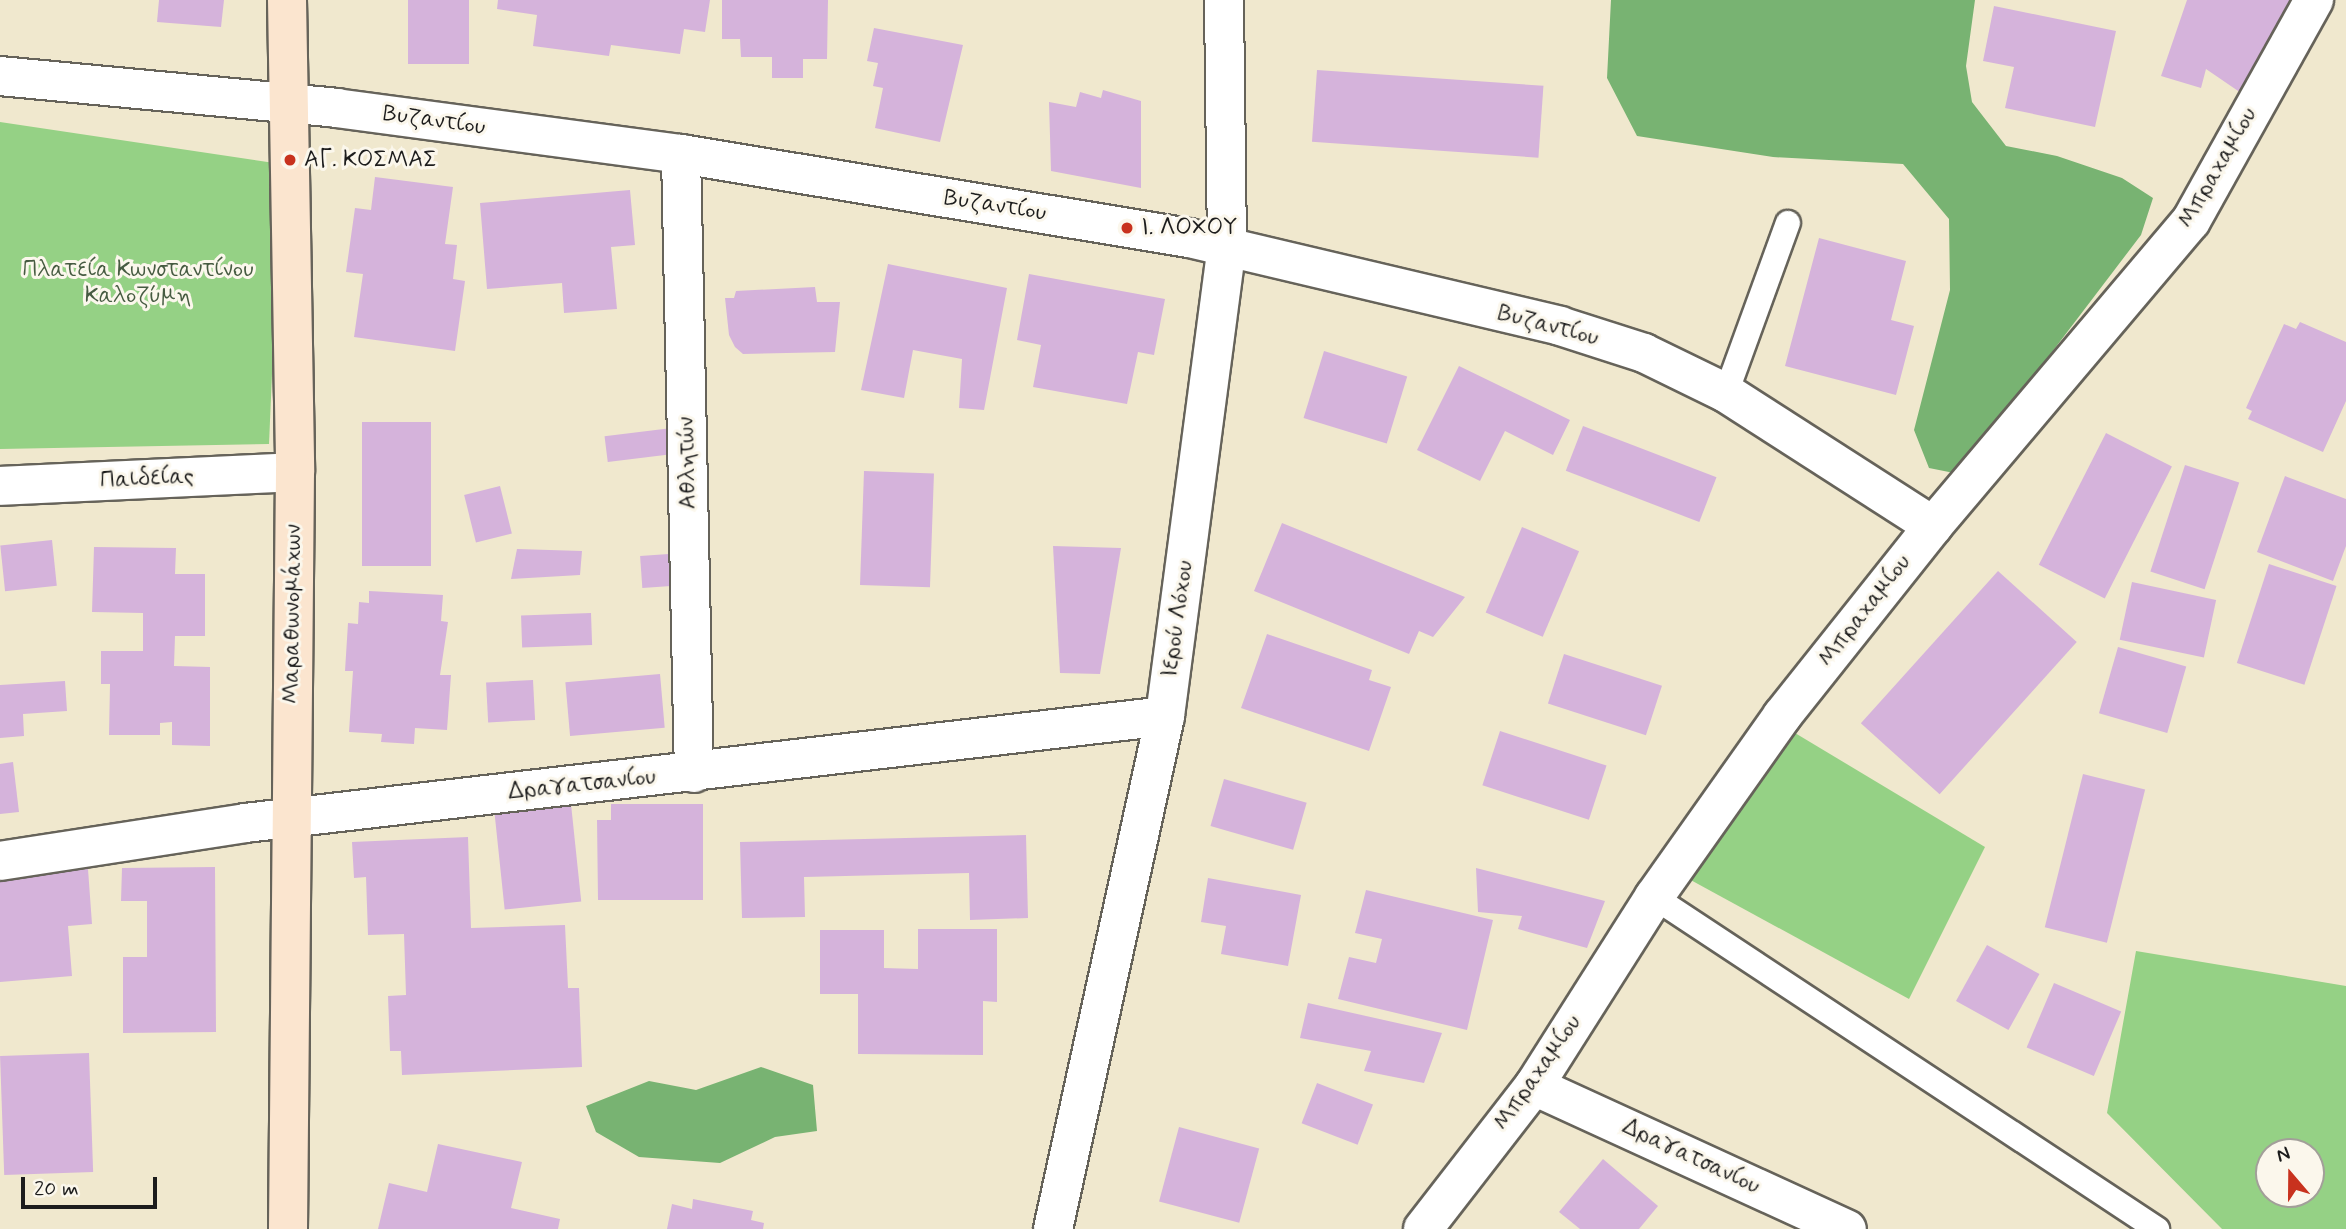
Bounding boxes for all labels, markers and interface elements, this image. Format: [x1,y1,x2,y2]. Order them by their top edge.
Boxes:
street label: Βυζαντίου [381,100,487,142]
street label: Μπραχαμίου [2172,103,2264,233]
place label: ΑΓ. ΚΟΣΜΑΣ [304,146,437,174]
marker: ΑΓ. ΚΟΣΜΑΣ [282,152,298,168]
street label: Βυζαντίου [942,184,1048,228]
place label: Ι. ΛΟΧΟΥ [1141,214,1237,242]
marker: Ι. ΛΟΧΟΥ [1119,220,1135,236]
park label: Πλατεία Κωνσταντίνου Καλοζύμη [22,256,254,310]
street label: Βυζαντίου [1495,299,1601,353]
street label: Αθλητών [673,416,703,510]
street label: Παιδείας [99,463,195,495]
street label: Μαραθωνομάχων [278,524,308,704]
street label: Μπραχαμίου [1813,550,1917,672]
street label: Ιερού Λόχου [1156,559,1200,679]
street label: Δραγατσανίου [507,764,657,806]
street label: Μπραχαμίου [1488,1010,1588,1136]
street label: Δραγατσανίου [1618,1113,1764,1201]
north arrow [2255,1138,2325,1208]
text: N [2273,1141,2294,1169]
scale bar [24,1162,161,1206]
text: 20 m [34,1175,79,1203]

